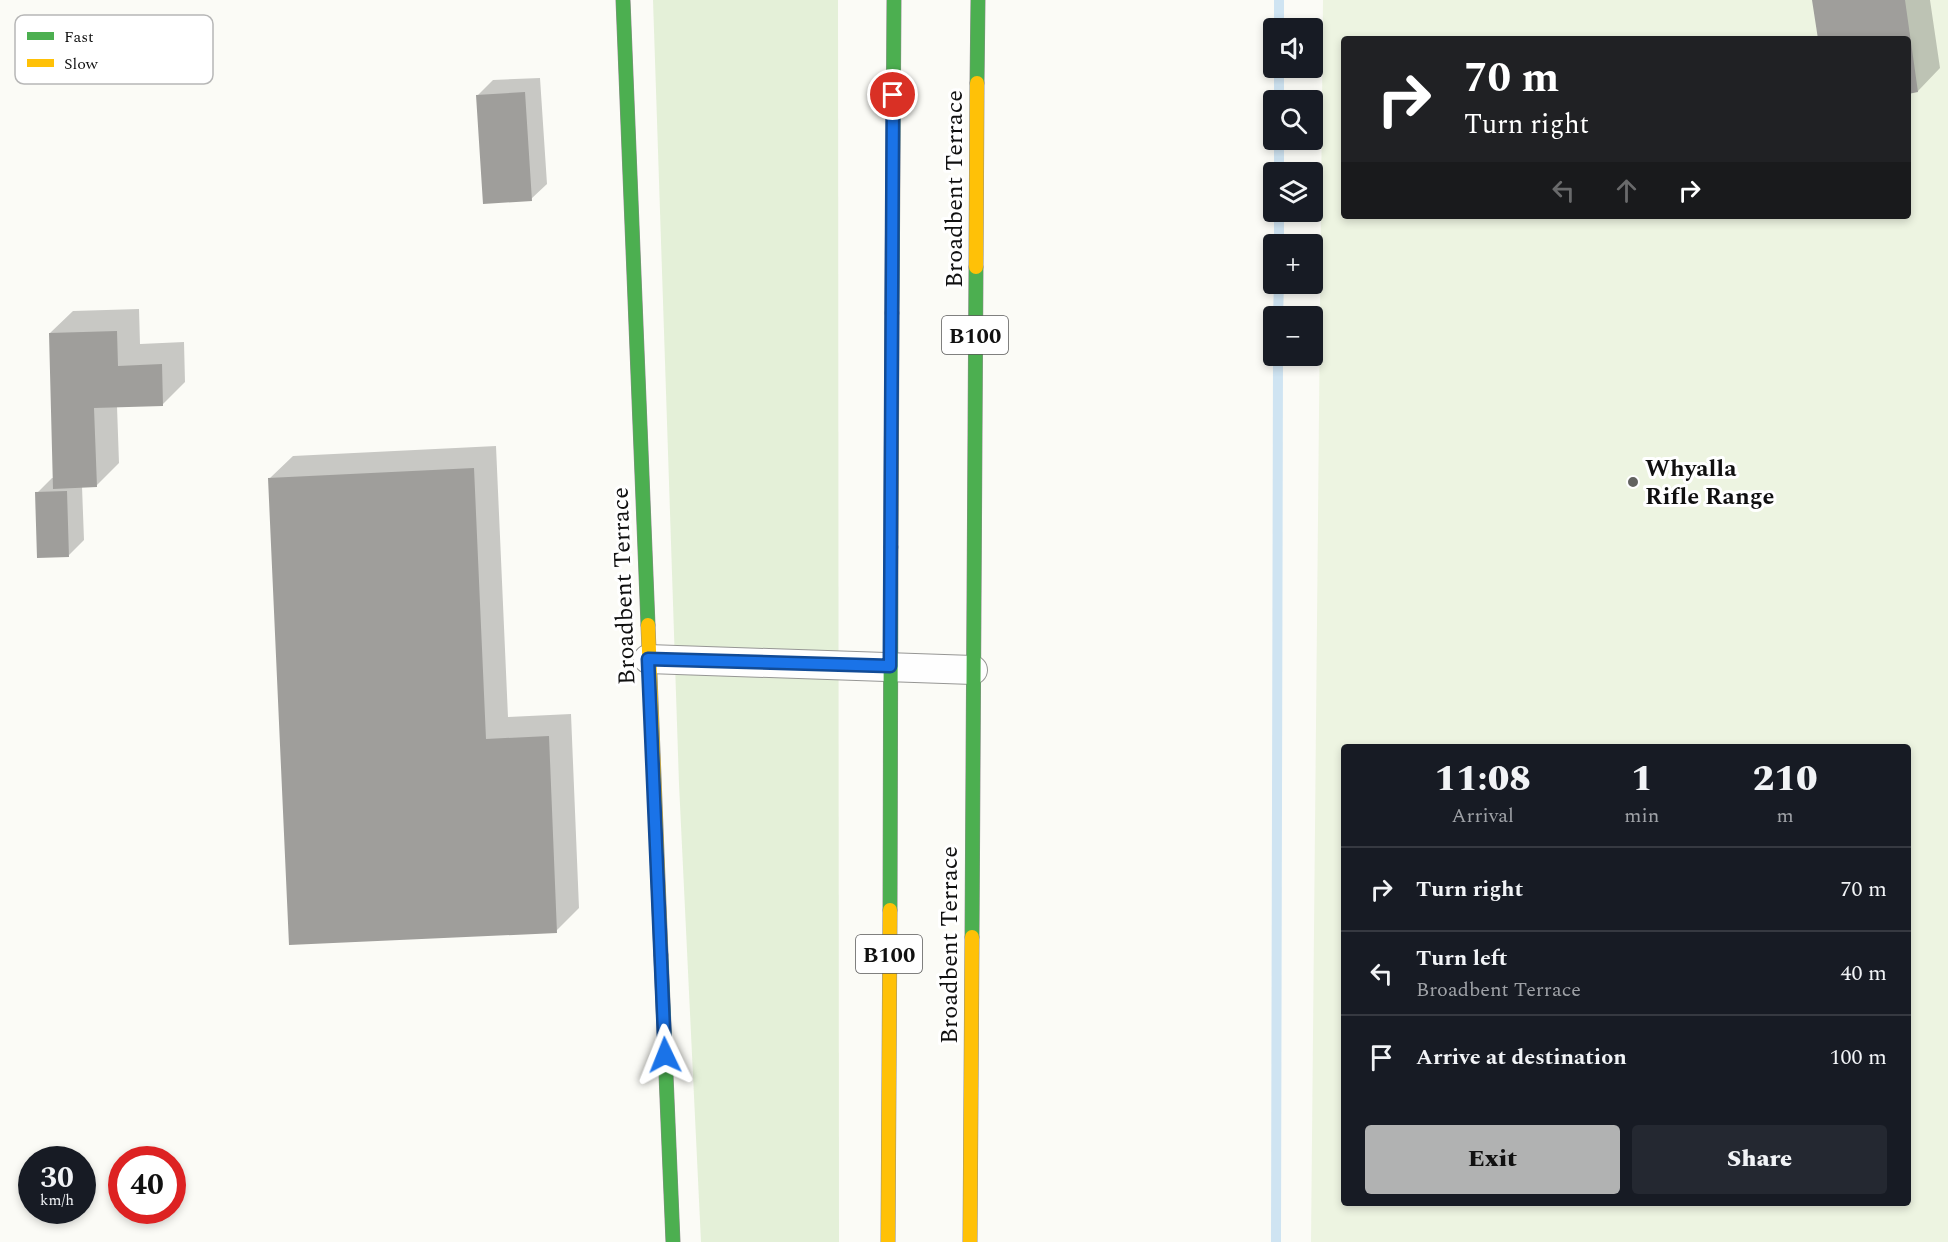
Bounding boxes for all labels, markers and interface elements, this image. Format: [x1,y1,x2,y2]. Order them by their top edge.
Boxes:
legend [15,15,213,84]
map controls [1263,18,1323,366]
button: sound [1263,18,1323,78]
text: Fast [64,25,94,49]
text: 70 m [1464,47,1559,110]
text: Slow [64,52,99,76]
icon: right [1365,60,1443,138]
pin [867,69,918,120]
icon: arrive [876,78,909,111]
street label: Broadbent Terrace [937,90,973,288]
button: search [1263,90,1323,150]
text: Turn right [1464,104,1589,146]
button: layers [1263,162,1323,222]
icon: left [1547,174,1580,207]
icon: ahead [1610,174,1643,207]
icon: right [1673,174,1706,207]
button: + [1263,234,1323,294]
button: − [1263,306,1323,366]
road number: B100 [942,316,1008,354]
place label: Whyalla Rifle Range [1645,451,1775,515]
marker: Whyalla Rifle Range [1626,475,1640,489]
street label: Broadbent Terrace [603,486,645,686]
text: 11:08 [1434,752,1531,807]
text: 1 [1631,752,1653,807]
text: 210 [1753,752,1818,807]
text: Arrival [1452,801,1514,831]
text: min [1624,801,1659,831]
text: m [1777,801,1794,831]
street label: Broadbent Terrace [932,846,968,1044]
icon: right [1365,873,1398,906]
text: Turn right [1416,873,1523,906]
text: 70 m [1841,873,1887,906]
road number: B100 [856,935,922,973]
text: Turn left [1416,942,1508,975]
icon: left [1365,957,1398,990]
text: 40 m [1841,957,1887,990]
text: Broadbent Terrace [1416,975,1581,1005]
position arrow [633,1023,697,1087]
icon: arrive [1365,1041,1398,1074]
text: Arrive at destination [1416,1041,1627,1074]
text: 100 m [1830,1041,1887,1074]
button: Exit [1365,1125,1620,1194]
button: Share [1632,1125,1887,1194]
speed limit sign: 40 [108,1146,186,1224]
text: 30 [40,1155,74,1201]
text: km/h [40,1189,74,1212]

